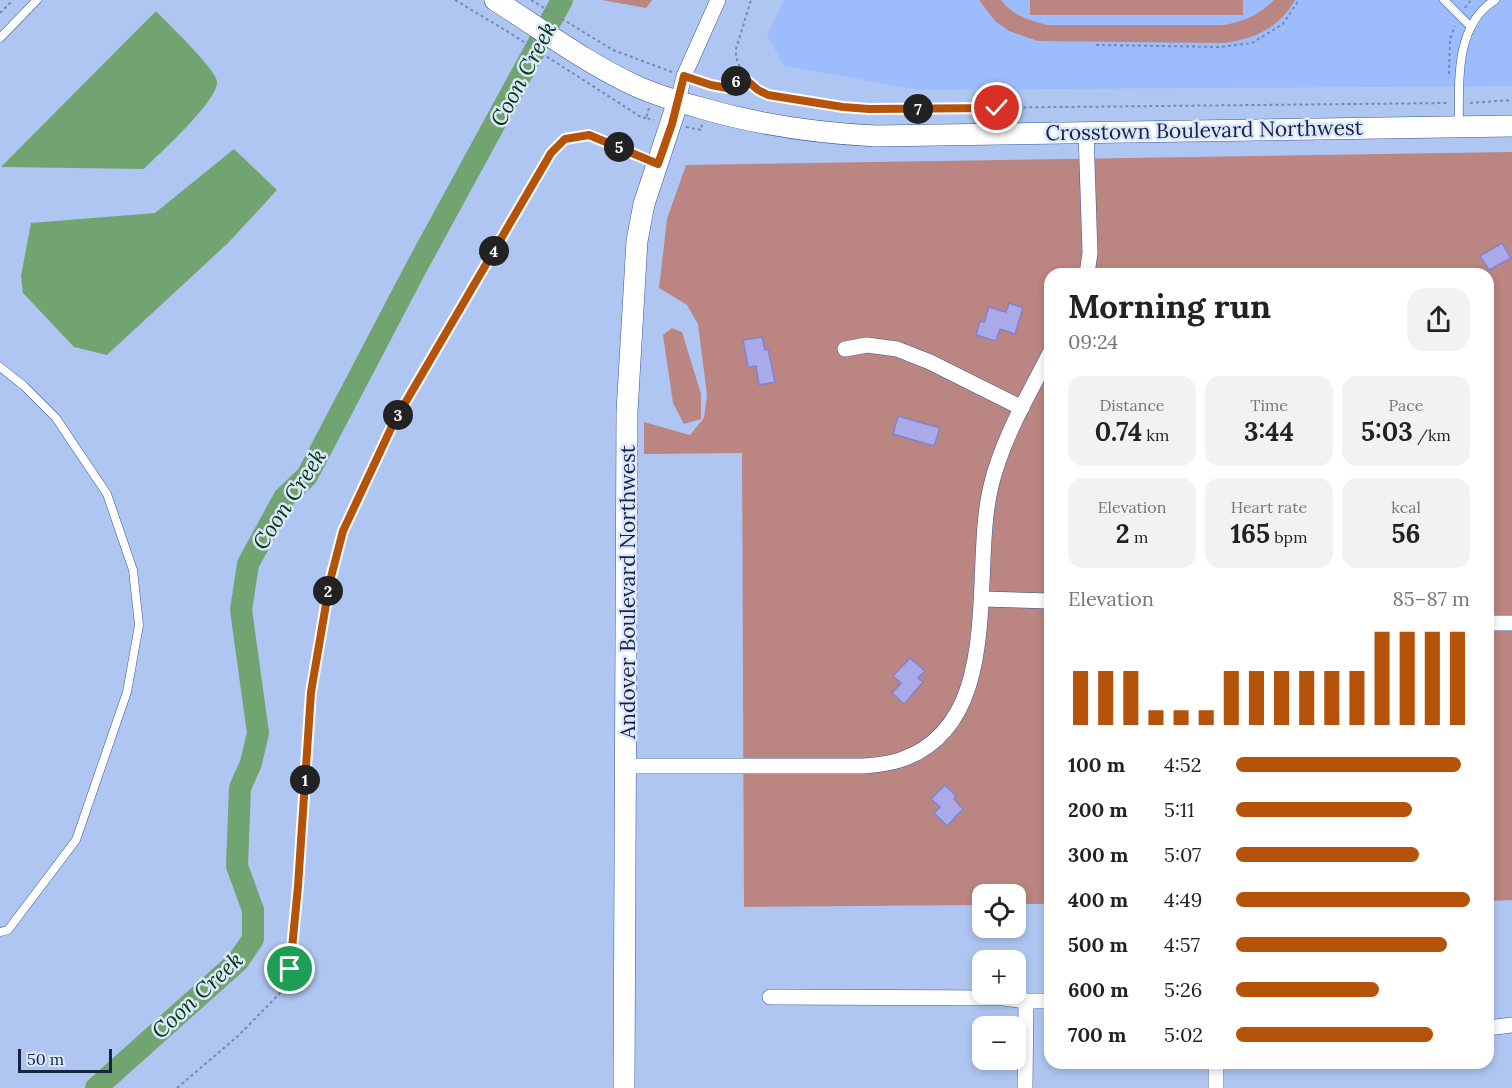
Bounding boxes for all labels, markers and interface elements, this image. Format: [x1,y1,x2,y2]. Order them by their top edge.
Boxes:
water label: Coon Creek [484,17,562,131]
pin: 6 [721,66,751,96]
text: 6 [731,71,741,91]
pin [971,82,1022,133]
icon: check [980,91,1013,124]
pin: 7 [903,94,933,124]
text: 7 [914,99,922,119]
street label: Crosstown Boulevard Northwest [1045,114,1364,146]
pin: 5 [604,132,634,162]
text: 5 [615,137,623,157]
pin: 4 [479,236,509,266]
text: 4 [490,241,498,261]
text: Morning run [1068,285,1271,327]
button: share [1407,288,1470,351]
text: 09:24 [1068,329,1118,354]
text: Distance [1099,395,1165,415]
text: Time [1250,395,1288,415]
text: Pace [1389,395,1423,415]
pin: 3 [383,400,413,430]
text: 3 [394,405,402,425]
text: 0.74 [1095,415,1142,448]
text: 3:44 [1244,415,1294,448]
text: 5:03 [1361,415,1413,448]
text: km [1142,425,1169,445]
text: /km [1413,425,1451,445]
water label: Coon Creek [246,443,332,555]
street label: Andover Boulevard Northwest [614,444,641,740]
text: Elevation [1098,497,1166,517]
text: Heart rate [1231,497,1307,517]
text: kcal [1391,497,1421,517]
text: 2 [1116,517,1130,550]
text: 165 [1231,517,1270,550]
text: 56 [1392,517,1421,550]
text: m [1130,527,1148,547]
text: bpm [1270,527,1307,547]
pin: 2 [313,576,343,606]
text: 2 [324,581,332,601]
text: Elevation [1068,586,1154,611]
text: 85–87 m [1392,586,1470,611]
text: 100 m [1068,752,1125,777]
text: 4:52 [1164,752,1201,777]
pin: 1 [290,765,320,795]
text: 1 [302,770,308,790]
text: 200 m [1068,797,1128,822]
text: 5:11 [1164,797,1194,822]
text: 300 m [1068,842,1128,867]
text: 5:07 [1164,842,1201,867]
map controls [972,884,1026,1070]
button: locate [972,884,1026,938]
text: 400 m [1068,887,1128,912]
text: 4:49 [1164,887,1202,912]
text: 500 m [1068,932,1128,957]
text: 4:57 [1164,932,1200,957]
pin [264,943,315,994]
water label: Coon Creek [146,946,248,1044]
button: + [972,950,1026,1004]
icon: arrive [273,952,306,985]
text: 600 m [1068,977,1129,1002]
text: 5:26 [1164,977,1202,1002]
button: − [972,1016,1026,1070]
text: 700 m [1068,1022,1126,1047]
text: 5:02 [1164,1022,1203,1047]
scale bar [18,1046,112,1074]
text: 50 m [27,1049,64,1069]

